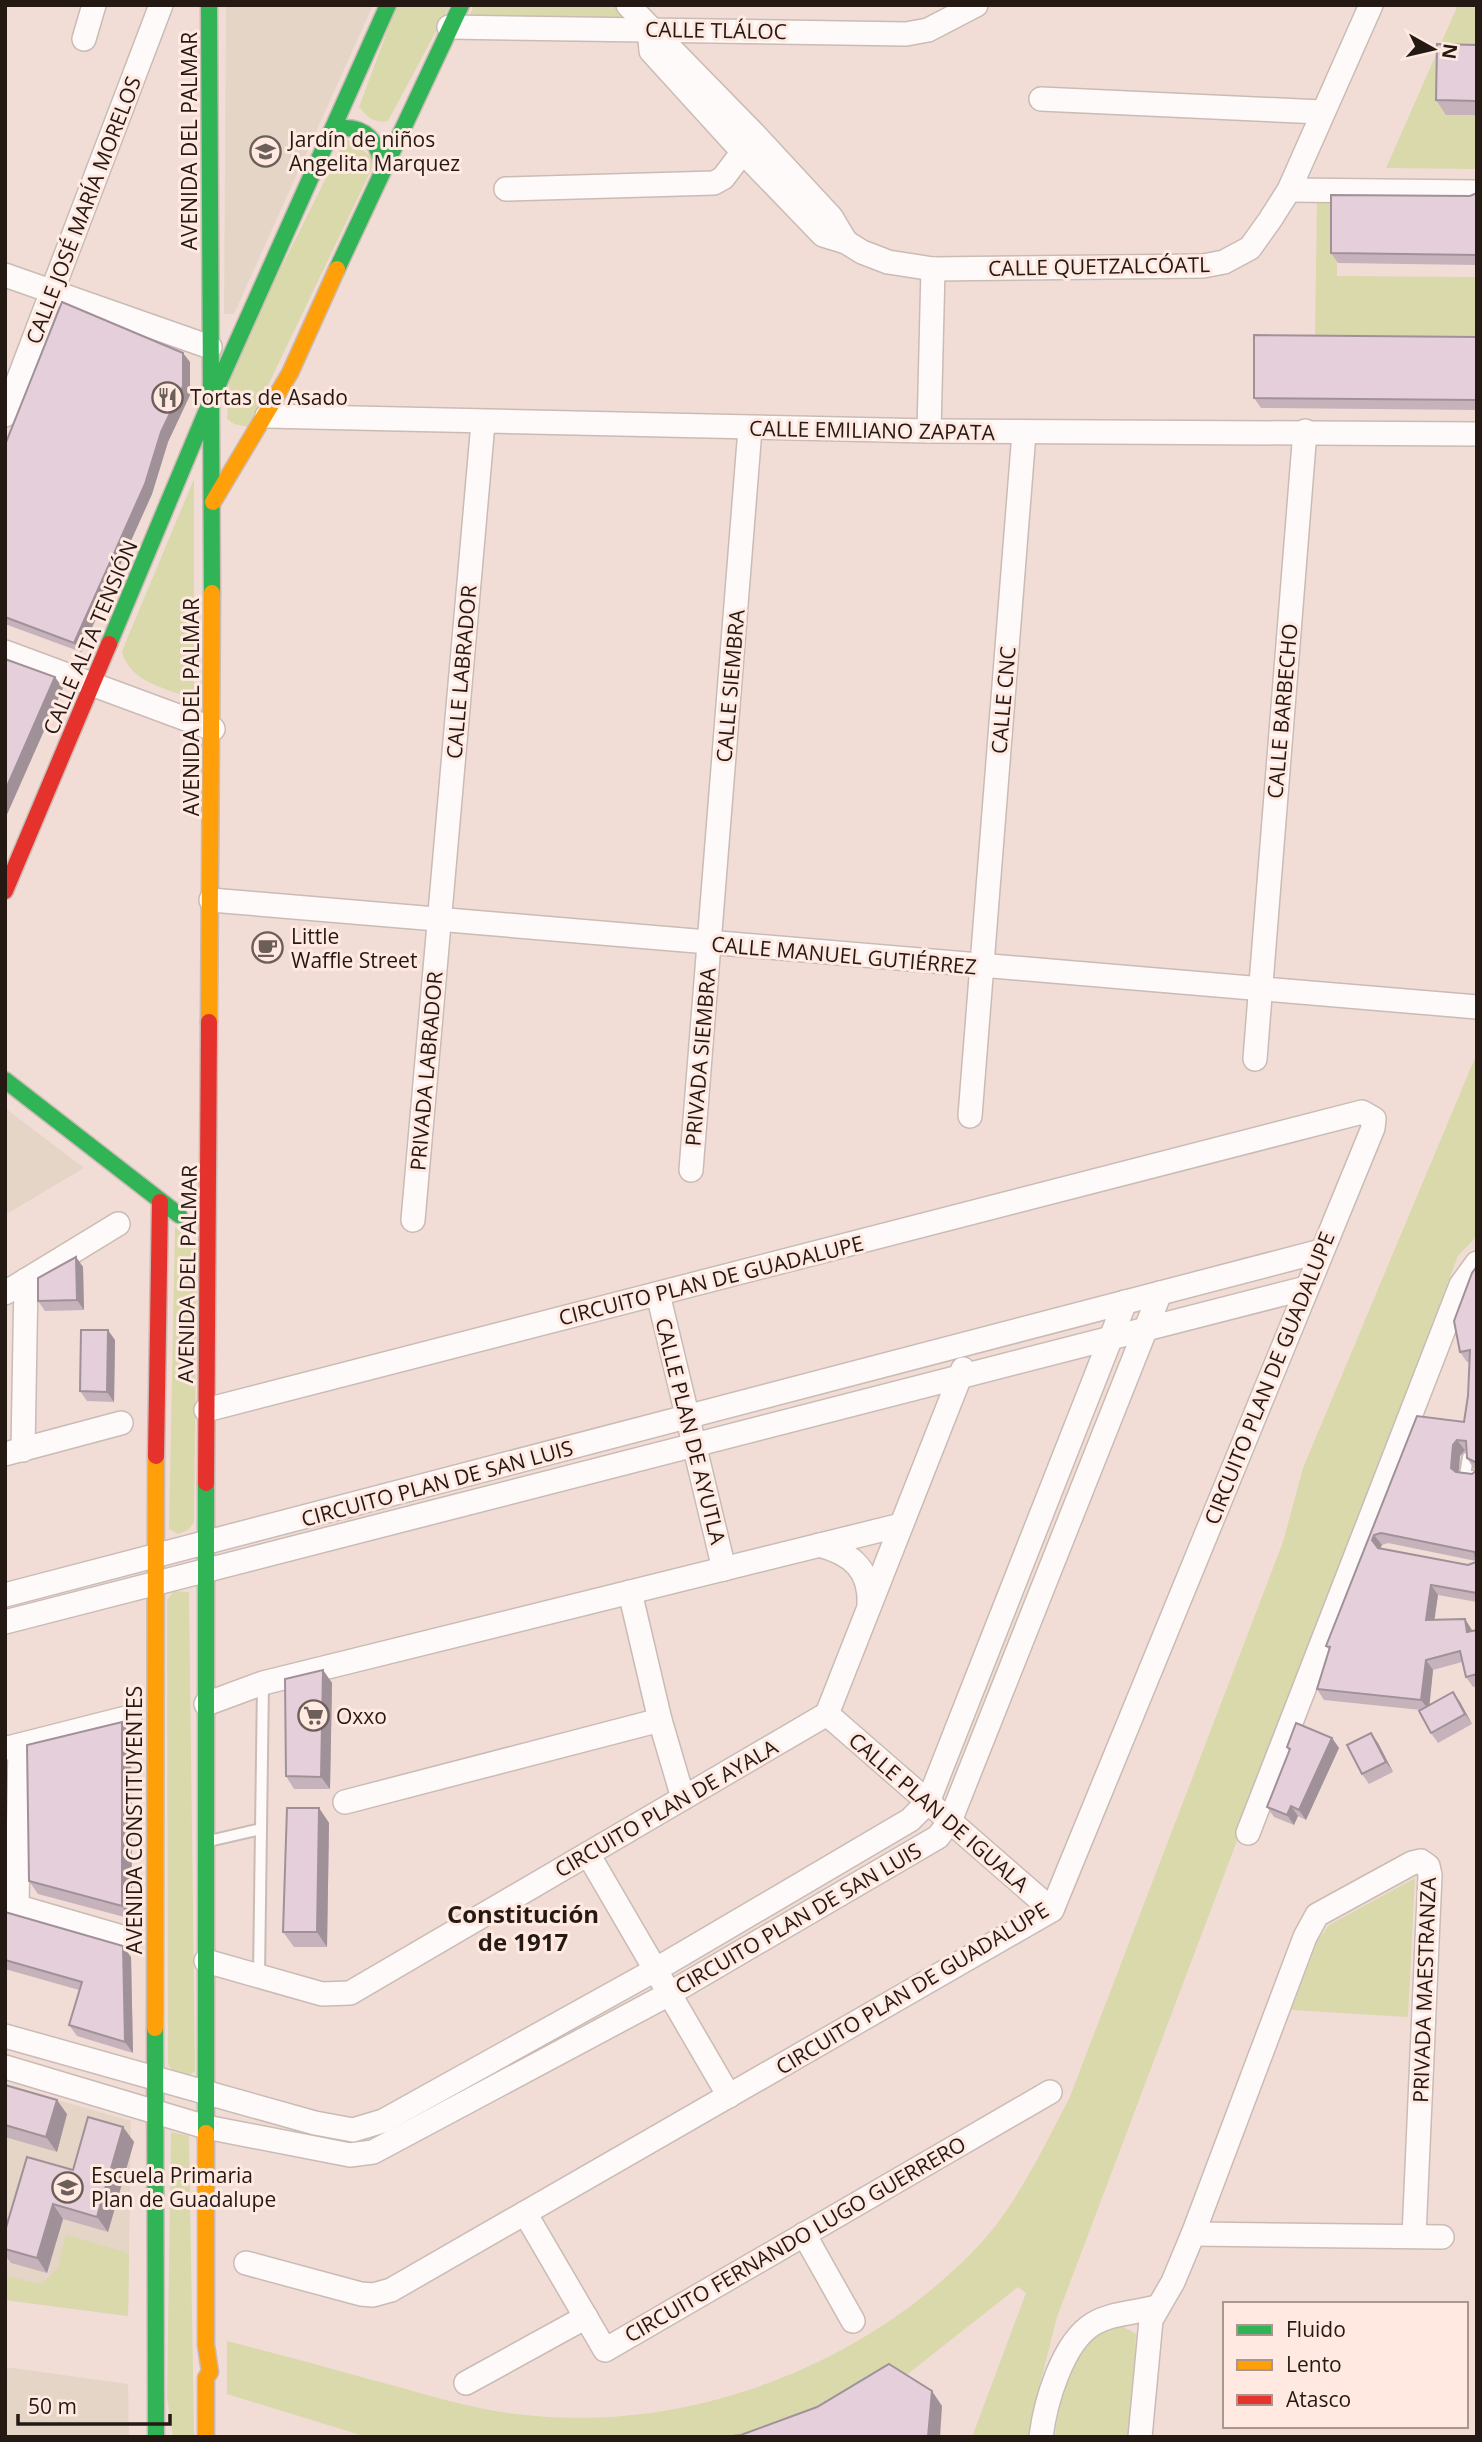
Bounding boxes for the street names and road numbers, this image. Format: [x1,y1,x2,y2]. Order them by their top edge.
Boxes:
street label: CALLE TLÁLOC [645,15,787,45]
street label: AVENIDA DEL PALMAR [175,32,203,250]
street label: CALLE JOSÉ MARÍA MORELOS [19,72,147,348]
street label: CALLE QUETZALCÓATL [988,250,1210,282]
street label: CALLE EMILIANO ZAPATA [749,414,996,446]
street label: CALLE ALTA TENSIÓN [36,535,144,739]
street label: CALLE LABRADOR [439,584,483,760]
street label: AVENIDA DEL PALMAR [177,598,205,816]
street label: CALLE SIEMBRA [709,608,751,764]
street label: CALLE BARBECHO [1260,622,1304,800]
street label: CALLE CNC [984,645,1022,755]
street label: CALLE MANUEL GUTIÉRREZ [710,929,978,981]
street label: PRIVADA SIEMBRA [678,966,722,1147]
street label: PRIVADA LABRADOR [403,970,449,1172]
street label: AVENIDA DEL PALMAR [171,1165,203,1383]
street label: CIRCUITO PLAN DE GUADALUPE [1197,1228,1341,1528]
street label: CIRCUITO PLAN DE GUADALUPE [556,1229,866,1331]
street label: CALLE PLAN DE AYUTLA [649,1315,733,1548]
street label: CIRCUITO PLAN DE SAN LUIS [298,1433,576,1533]
street label: AVENIDA CONSTITUYENTES [120,1686,148,1954]
street label: CALLE PLAN DE IGUALA [843,1726,1036,1898]
street label: CIRCUITO PLAN DE AYALA [550,1732,783,1883]
street label: CIRCUITO PLAN DE SAN LUIS [670,1836,926,2000]
street label: PRIVADA MAESTRANZA [1406,1876,1442,2103]
street label: CIRCUITO PLAN DE GUADALUPE [771,1895,1053,2081]
street label: CIRCUITO FERNANDO LUGO GUERRERO [619,2129,971,2349]

